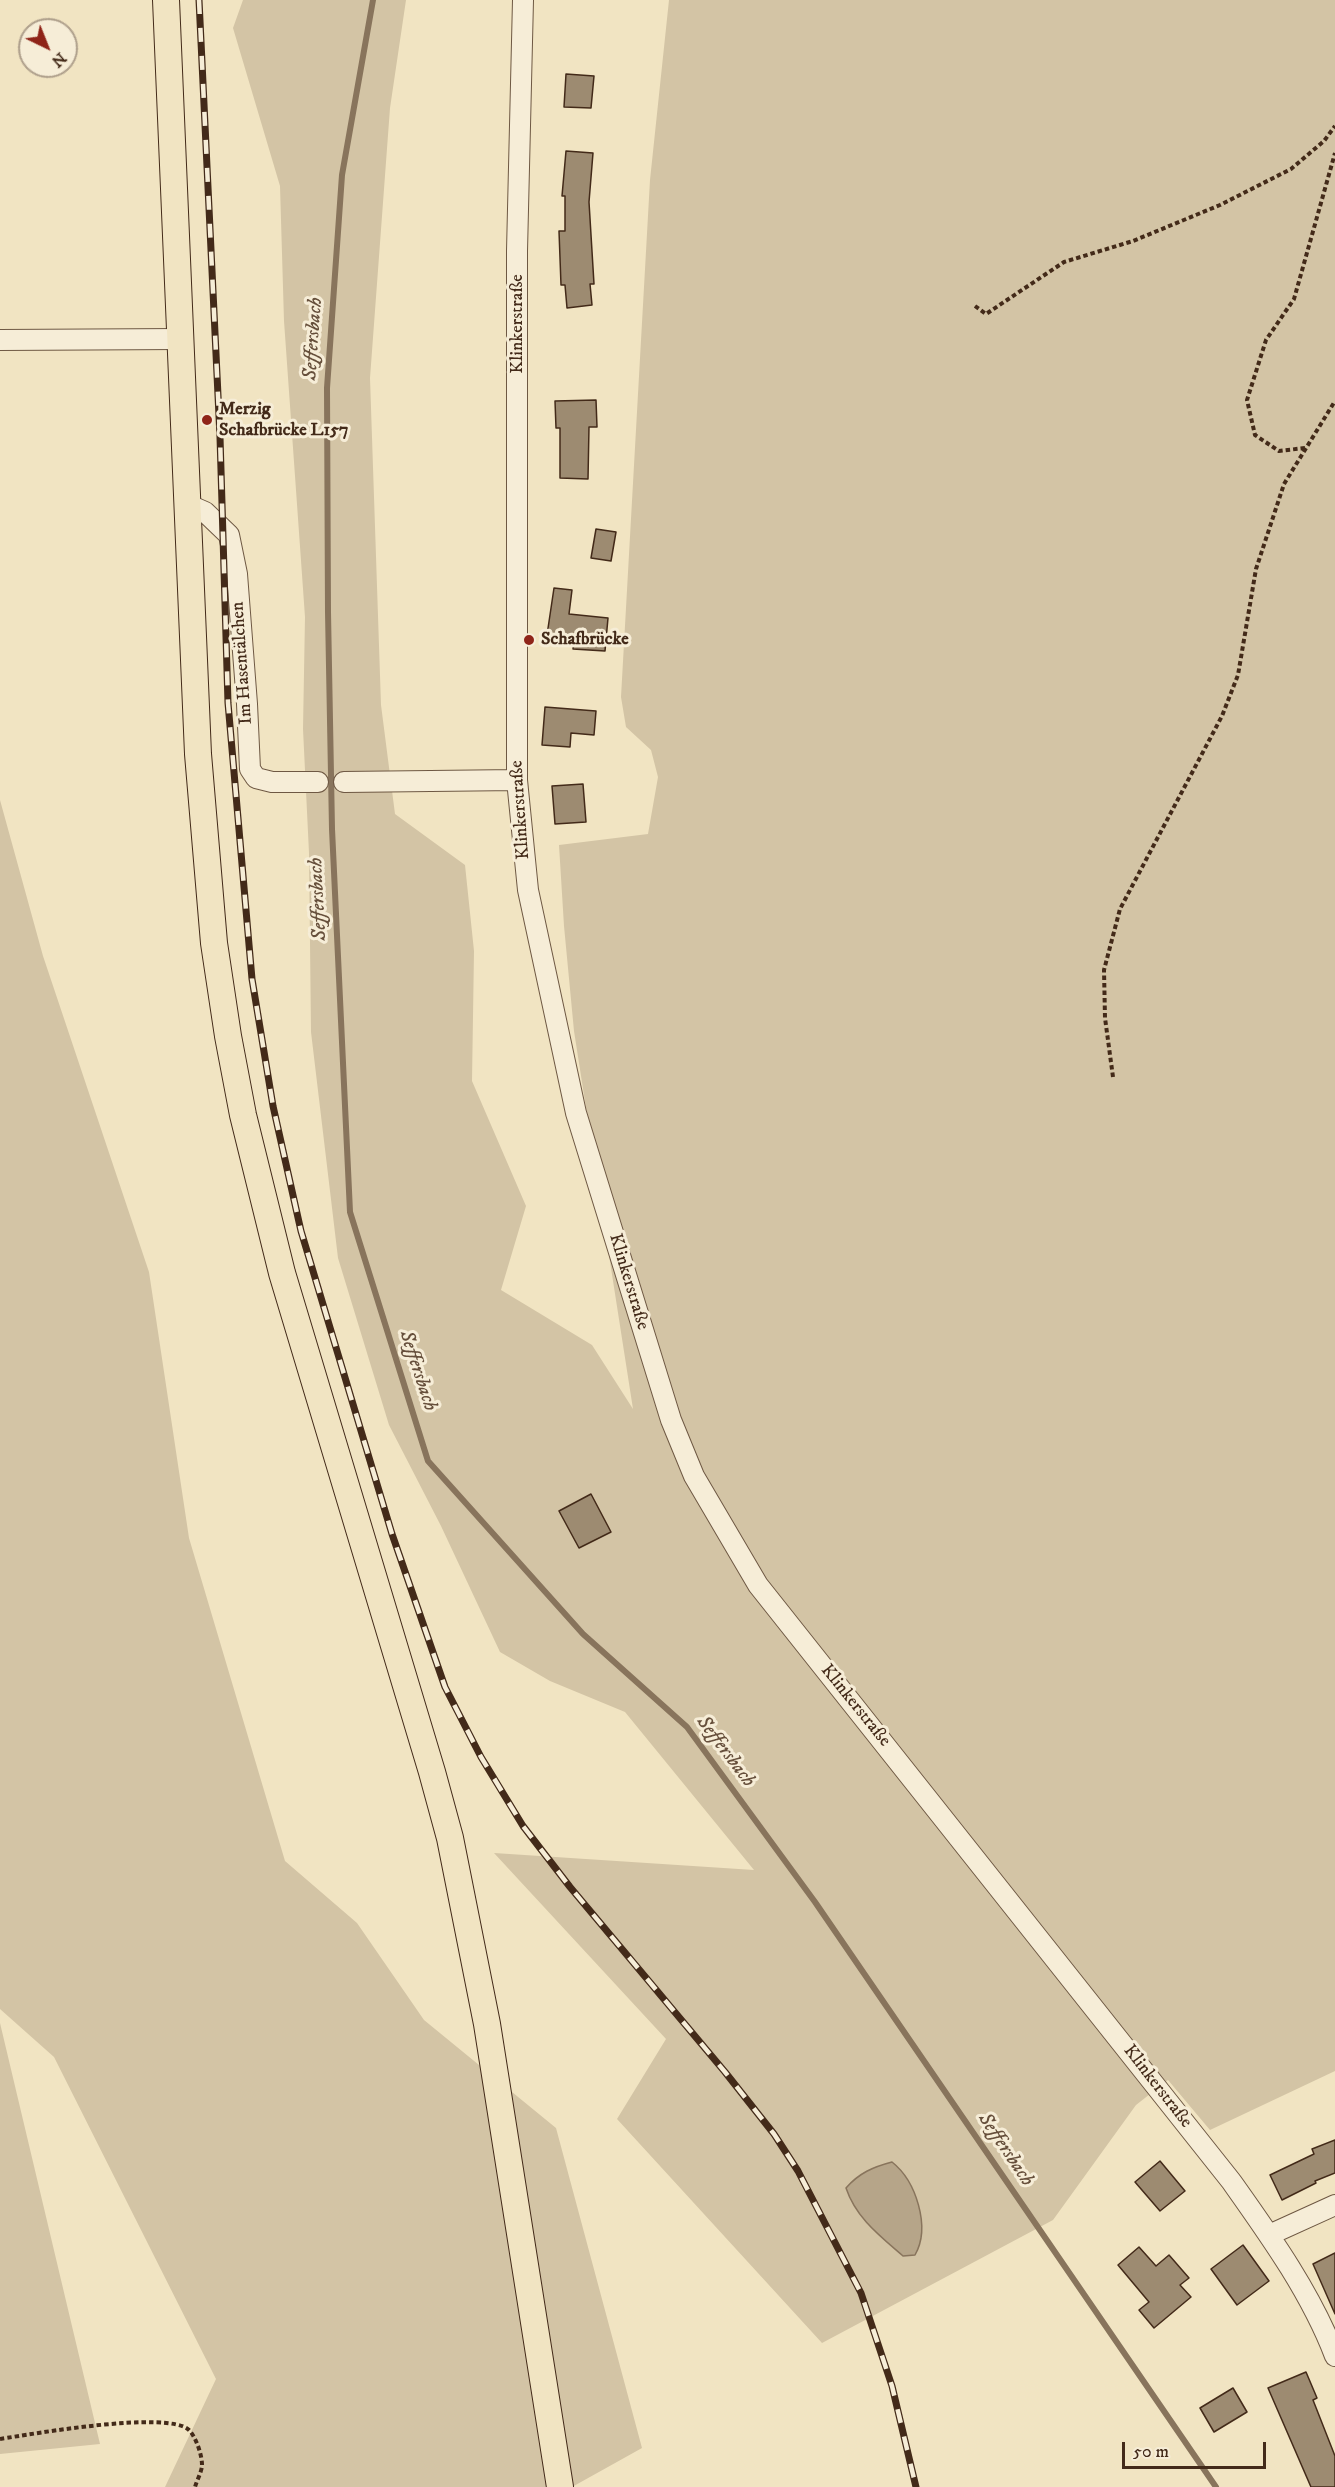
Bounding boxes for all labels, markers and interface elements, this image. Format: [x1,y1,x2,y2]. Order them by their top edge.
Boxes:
north arrow [18,18,78,78]
text: N [47,48,71,71]
street label: Klinkerstraße [507,274,529,374]
water label: Seffersbach [299,297,329,381]
place label: Merzig Schafbrücke L157 [219,399,348,442]
marker: Merzig Schafbrücke L157 [200,413,214,427]
street label: Im Hasentälchen [228,601,258,725]
place label: Schafbrücke [541,629,629,651]
marker: Schafbrücke [522,633,536,647]
street label: Klinkerstraße [507,760,535,860]
water label: Seffersbach [305,857,333,941]
street label: Klinkerstraße [603,1231,653,1333]
water label: Seffersbach [393,1328,441,1414]
street label: Klinkerstraße [815,1661,895,1751]
water label: Seffersbach [690,1712,760,1792]
street label: Klinkerstraße [1118,2041,1196,2133]
water label: Seffersbach [972,2109,1038,2191]
scale bar [1125,2430,1269,2468]
text: 50 m [1133,2441,1169,2463]

